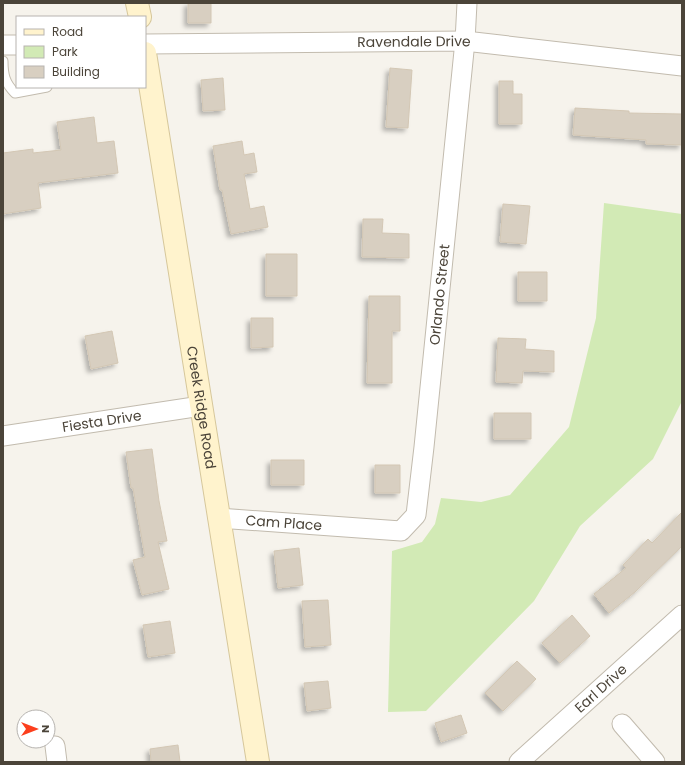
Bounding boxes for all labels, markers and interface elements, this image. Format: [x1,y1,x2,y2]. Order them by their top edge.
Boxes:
legend [16,16,146,88]
text: Road [52,23,83,40]
street label: Ravendale Drive [357,31,472,52]
text: Park [52,43,79,60]
text: Building [52,63,100,80]
street label: Orlando Street [424,243,454,346]
street label: Creek Ridge Road [182,345,221,470]
street label: Fiesta Drive [61,405,143,437]
street label: Cam Place [245,510,323,535]
street label: Earl Drive [570,659,631,717]
north arrow [16,709,56,749]
text: N [38,725,54,733]

